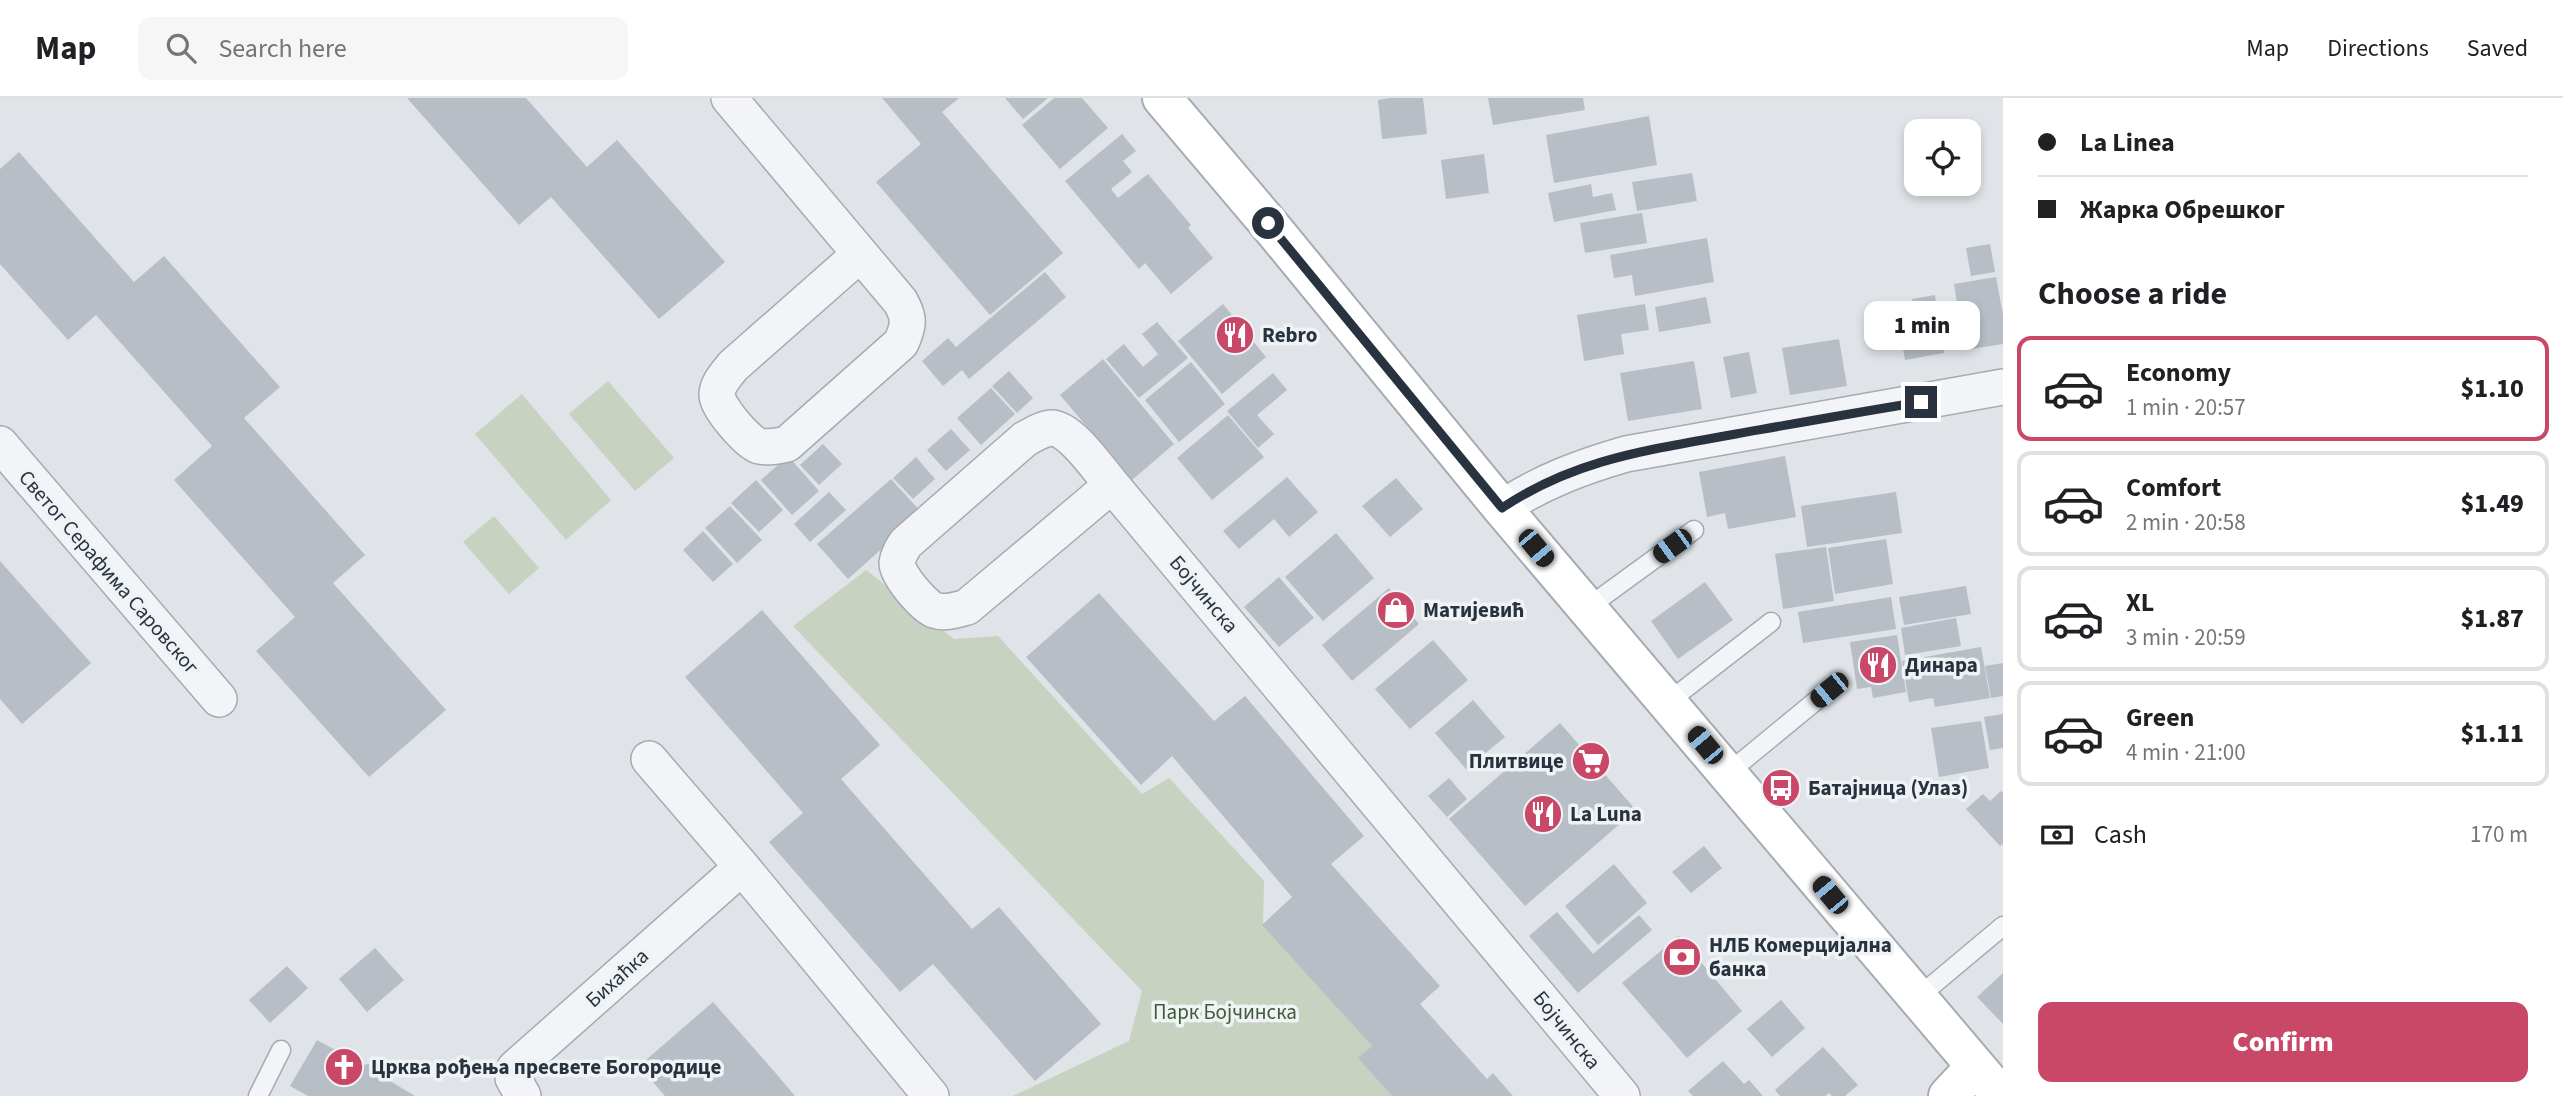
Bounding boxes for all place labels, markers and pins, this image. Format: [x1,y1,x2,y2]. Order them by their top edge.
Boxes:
restaurant icon: Rebro [1214,314,1256,356]
place label: Rebro [1262,320,1317,350]
shop icon: Матијевић [1375,589,1417,631]
place label: Матијевић [1423,595,1524,625]
restaurant icon: Динара [1857,644,1899,686]
place label: Динара [1905,650,1978,680]
supermarket icon: Плитвице [1570,740,1612,782]
place label: Плитвице [1469,746,1564,776]
bus stop icon: Батајница (Улаз) [1760,767,1802,809]
place label: Батајница (Улаз) [1808,773,1968,803]
restaurant icon: La Luna [1522,793,1564,835]
place label: La Luna [1570,799,1642,829]
place label: НЛБ Комерцијална банка [1709,930,1892,984]
bank icon: НЛБ Комерцијална банка [1661,936,1703,978]
church icon: Црква рођења пресвете Богородице [323,1046,365,1088]
place label: Црква рођења пресвете Богородице [371,1052,721,1082]

